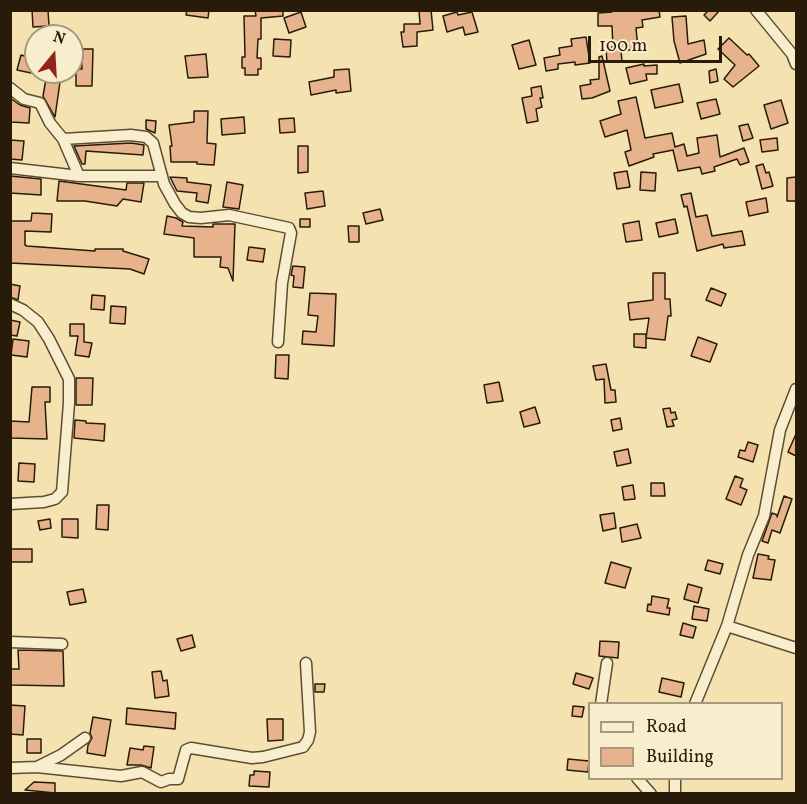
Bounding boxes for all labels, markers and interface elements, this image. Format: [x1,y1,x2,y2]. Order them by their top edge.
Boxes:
north arrow [24,24,84,84]
scale bar [591,24,724,62]
text: N [50,27,68,51]
text: 100 m [599,34,648,59]
legend [588,702,783,780]
text: Road [646,715,687,740]
text: Building [646,745,714,770]

